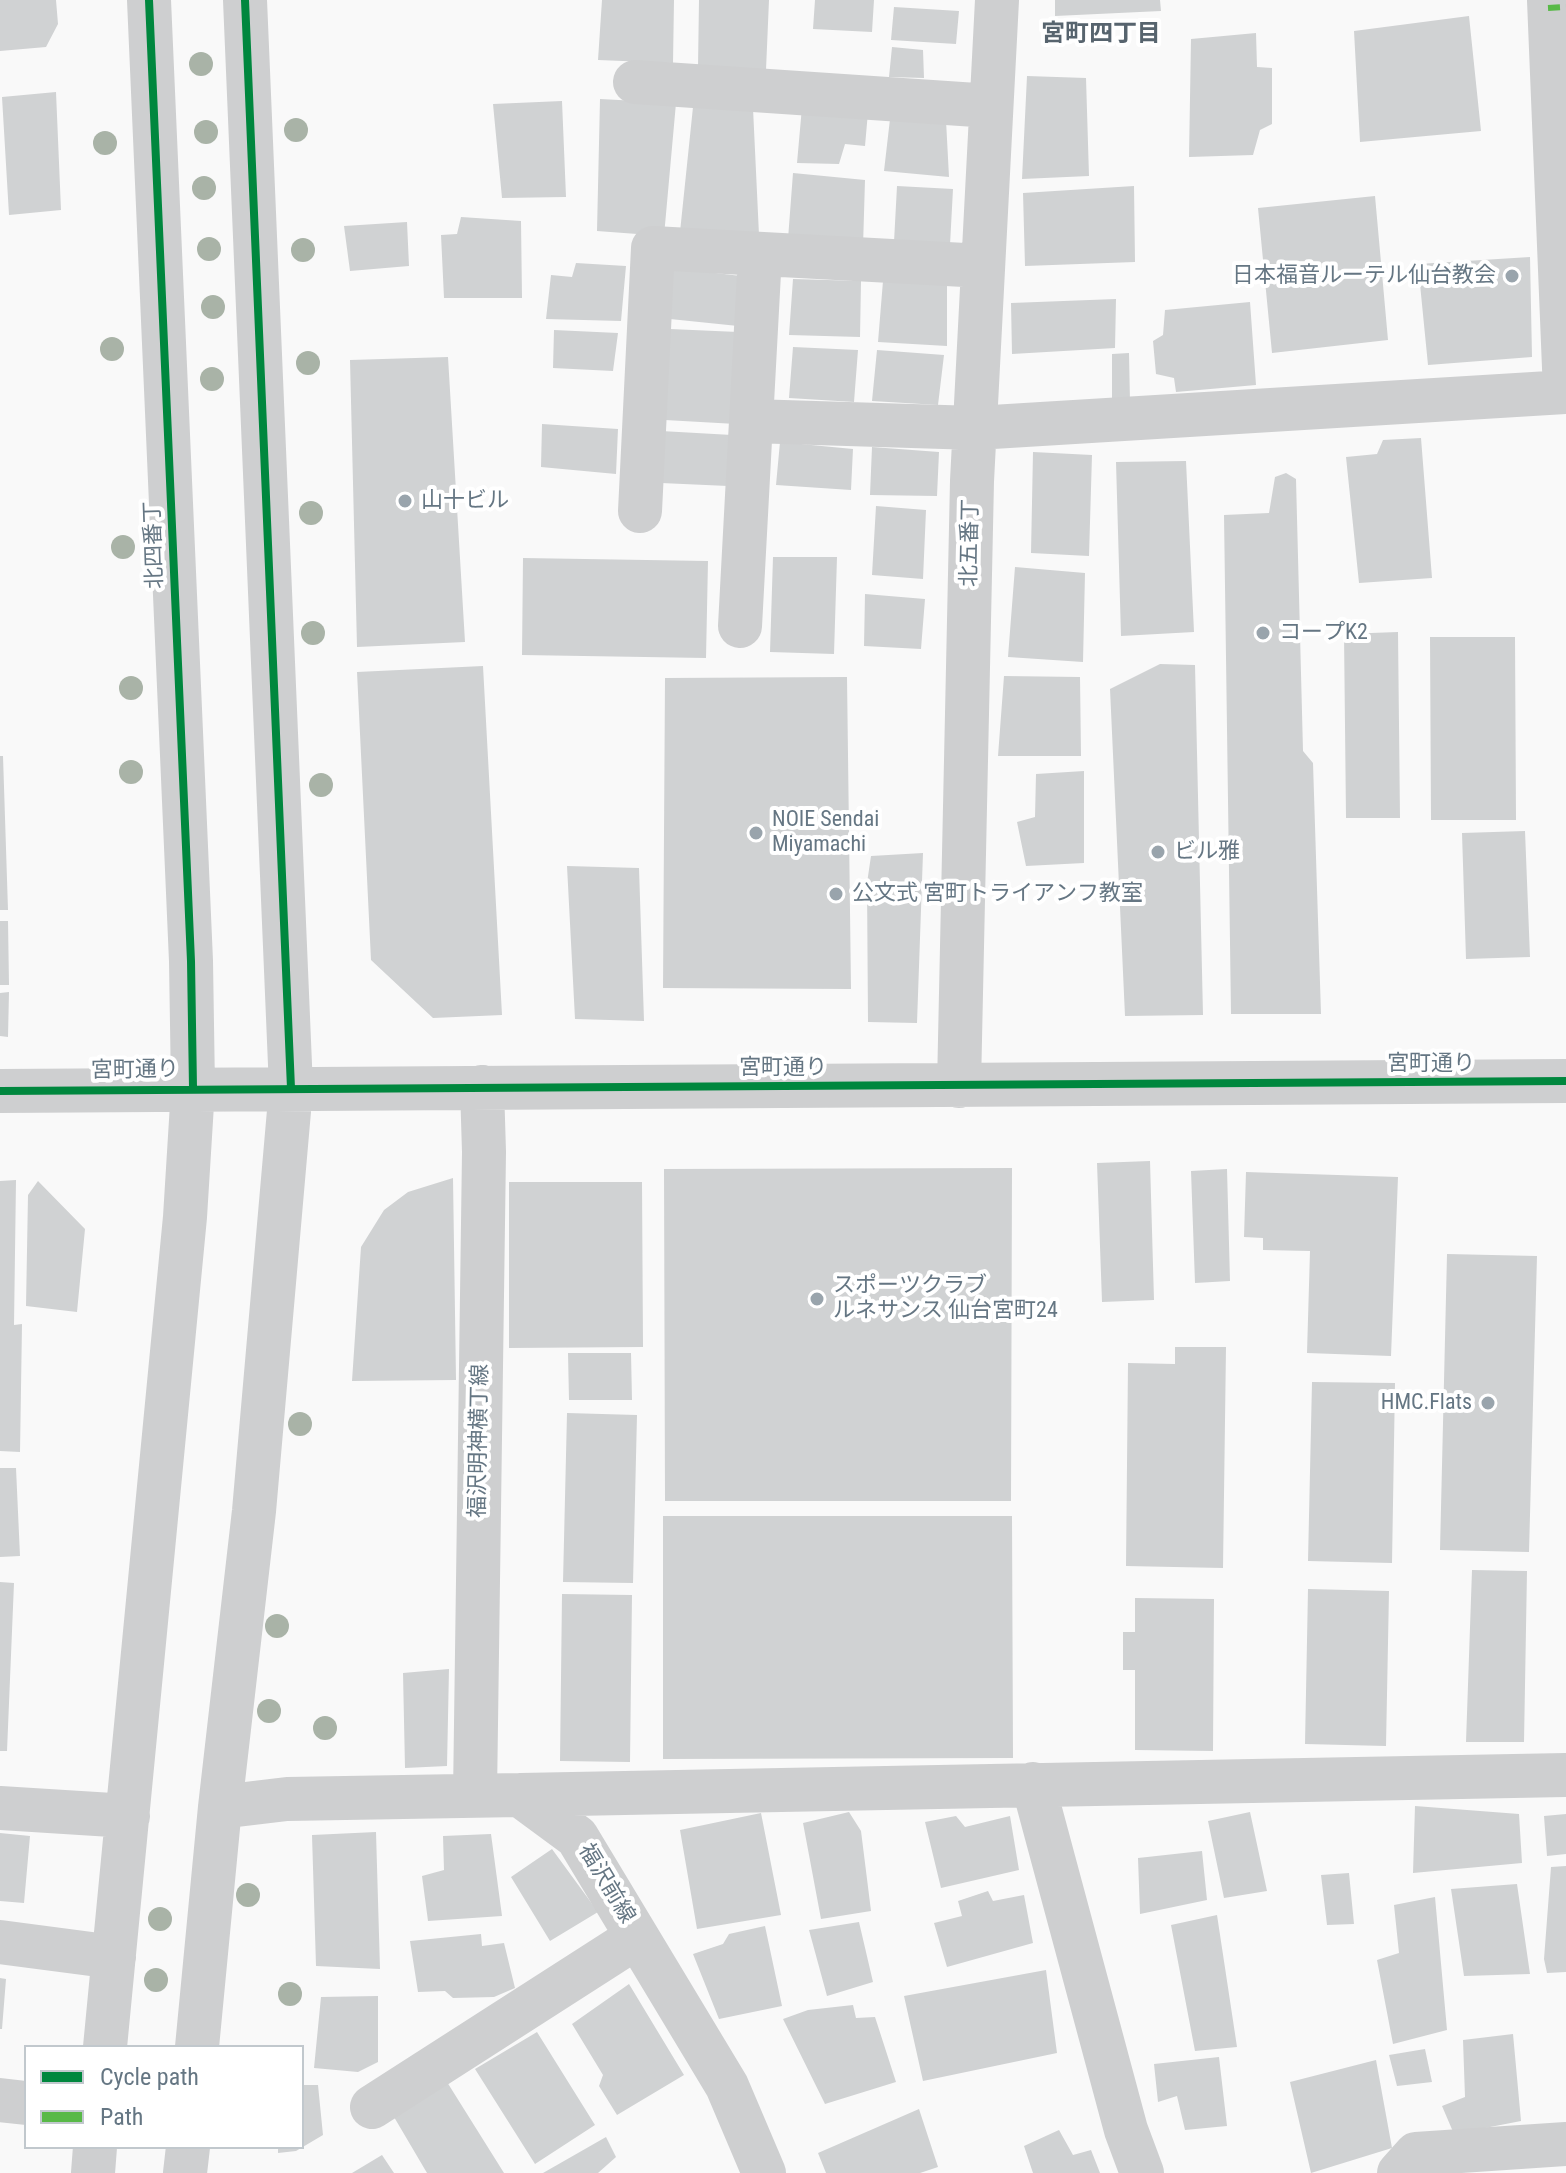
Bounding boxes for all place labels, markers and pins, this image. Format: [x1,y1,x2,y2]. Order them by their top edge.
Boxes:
place label: 日本福音ルーテル仙台教会 [1232,263,1496,289]
marker: 日本福音ルーテル仙台教会 [1503,267,1521,285]
place label: 山十ビル [421,488,509,514]
marker: 山十ビル [396,492,414,510]
place label: コープK2 [1279,620,1368,646]
marker: コープK2 [1254,624,1272,642]
place label: NOIE Sendai Miyamachi [772,807,879,858]
marker: NOIE Sendai Miyamachi [747,824,765,842]
place label: ビル雅 [1174,839,1240,865]
marker: ビル雅 [1149,843,1167,861]
place label: 公文式 宮町トライアンフ教室 [852,881,1143,907]
marker: 公文式 宮町トライアンフ教室 [827,885,845,903]
place label: スポーツクラブ ルネサンス 仙台宮町24 [833,1273,1058,1324]
marker: スポーツクラブ ルネサンス 仙台宮町24 [808,1290,826,1308]
place label: HMC.Flats [1381,1390,1472,1416]
marker: HMC.Flats [1479,1394,1497,1412]

